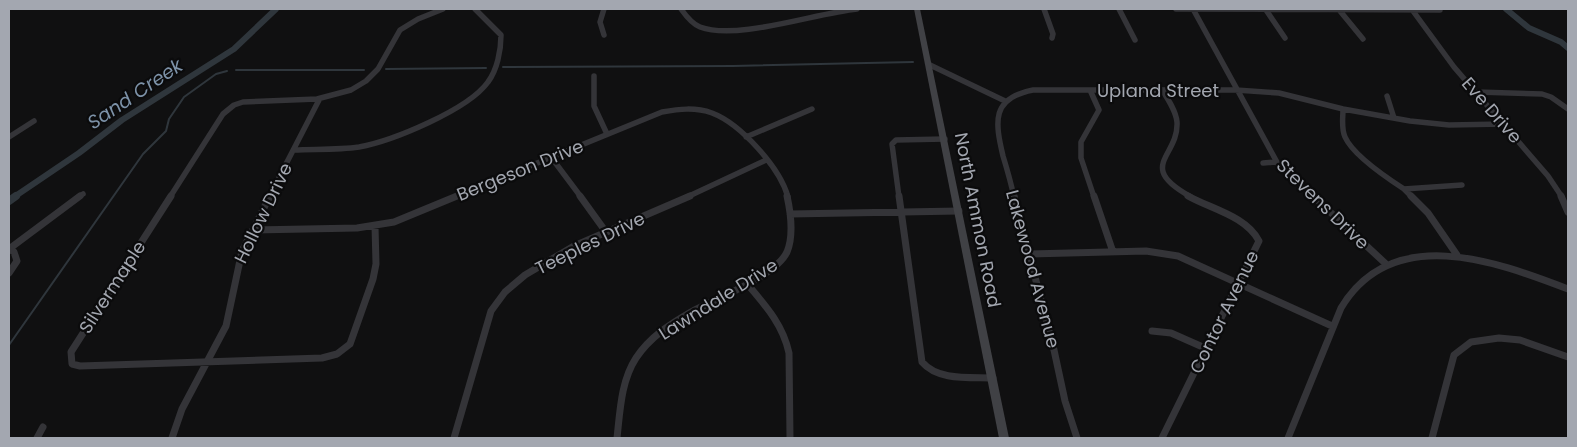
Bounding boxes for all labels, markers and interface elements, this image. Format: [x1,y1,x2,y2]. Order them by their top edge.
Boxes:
water label: Sand Creek [82,51,189,136]
street label: Eve Drive [1456,71,1528,149]
street label: Upland Street [1097,78,1219,103]
street label: North Ammon Road [949,130,1007,310]
street label: Bergeson Drive [453,133,587,207]
street label: Stevens Drive [1271,153,1375,255]
street label: Hollow Drive [228,159,298,267]
street label: Lakewood Avenue [1000,187,1066,351]
street label: Teeples Drive [531,206,649,280]
street label: Silvermaple [73,236,151,338]
street label: Contor Avenue [1183,246,1265,378]
street label: Lawndale Drive [654,252,782,346]

